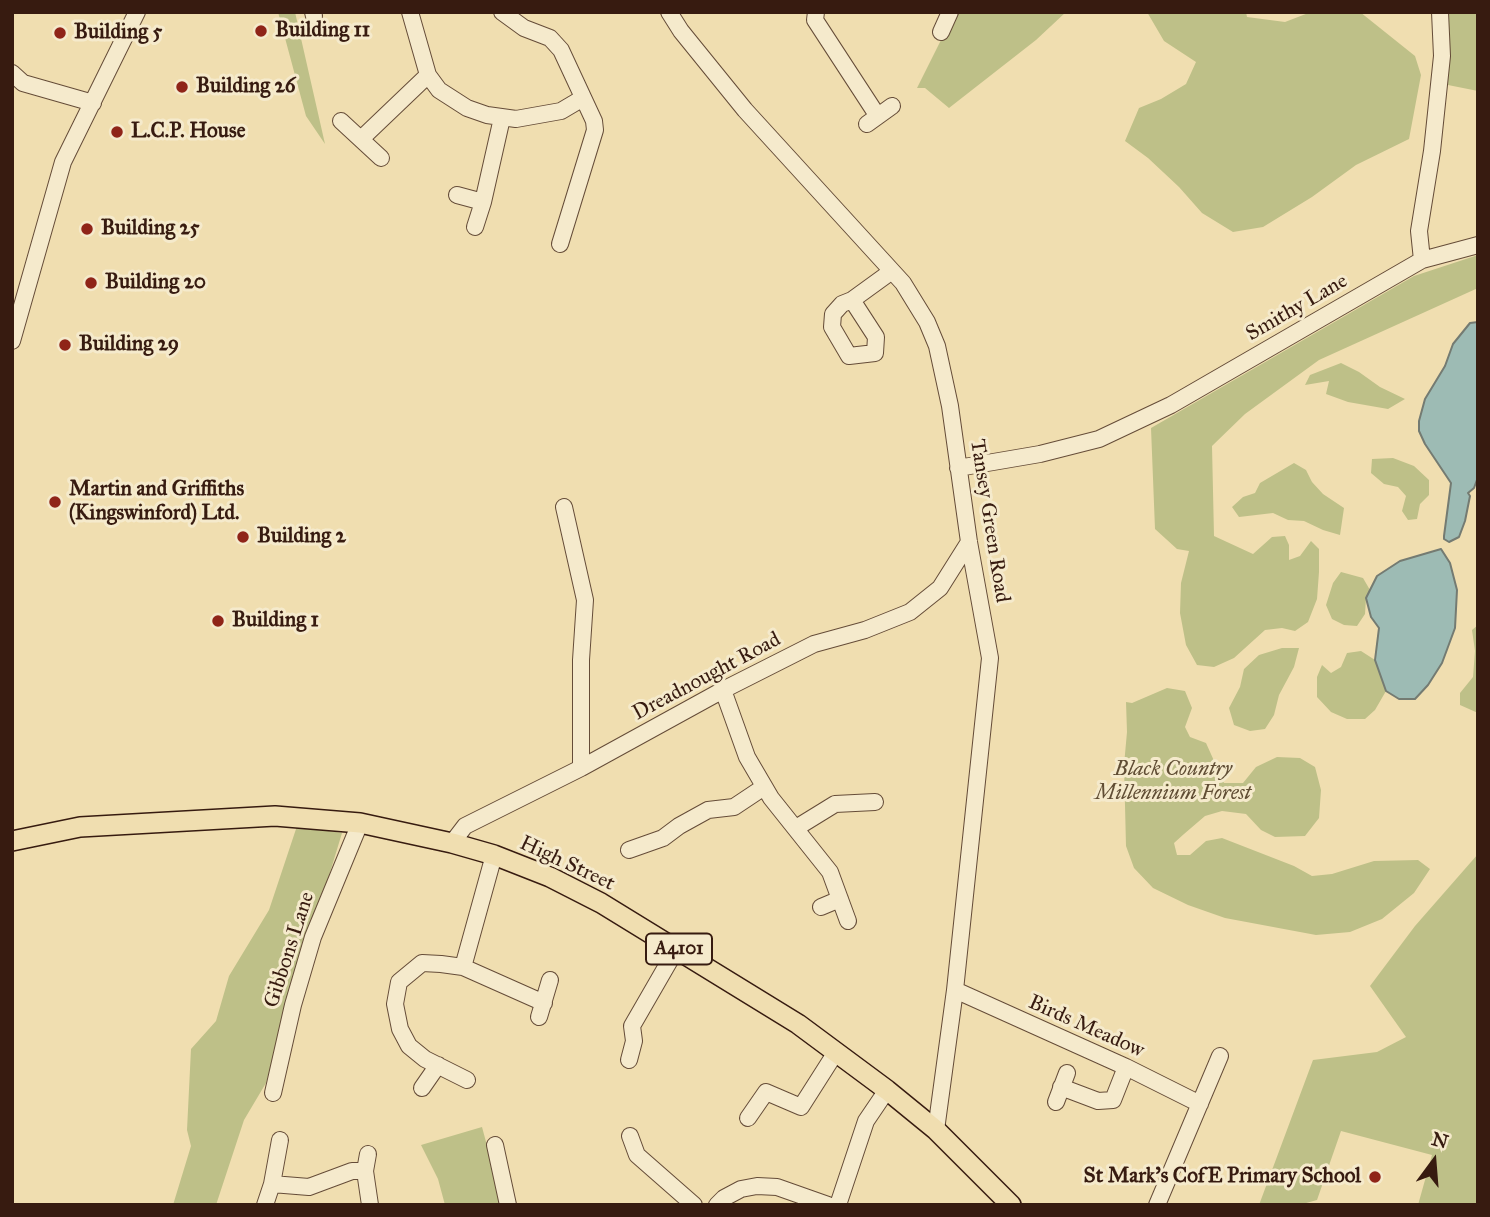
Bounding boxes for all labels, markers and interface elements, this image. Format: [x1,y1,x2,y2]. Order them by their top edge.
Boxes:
place label: Building 11 [275,18,370,44]
place label: Building 5 [74,20,162,46]
marker: Building 11 [253,23,269,39]
marker: Building 5 [52,25,68,41]
place label: Building 26 [196,74,296,100]
marker: Building 26 [174,79,190,95]
place label: L.C.P. House [131,119,245,145]
marker: L.C.P. House [109,124,125,140]
place label: Building 25 [101,216,199,242]
marker: Building 25 [79,221,95,237]
street label: Smithy Lane [1242,269,1352,347]
place label: Building 20 [105,270,206,296]
marker: Building 20 [83,275,99,291]
place label: Building 29 [79,332,179,358]
marker: Building 29 [57,337,73,353]
street label: Tansey Green Road [964,437,1014,605]
place label: Martin and Griffiths (Kingswinford) Ltd. [69,477,244,527]
marker: Martin and Griffiths (Kingswinford) Ltd. [47,494,63,510]
place label: Building 2 [257,524,346,550]
marker: Building 2 [235,529,251,545]
place label: Building 1 [232,608,319,634]
marker: Building 1 [210,613,226,629]
street label: Dreadnought Road [629,627,785,727]
park label: Black Country Millennium Forest [1095,757,1251,807]
street label: High Street [515,831,619,897]
street label: Gibbons Lane [259,889,321,1011]
road number: A4101 [646,934,712,965]
street label: Birds Meadow [1024,990,1148,1064]
north arrow [1399,1126,1469,1196]
text: N [1429,1127,1451,1154]
place label: St Mark's CofE Primary School [1084,1164,1361,1190]
marker: St Mark's CofE Primary School [1367,1169,1383,1185]

